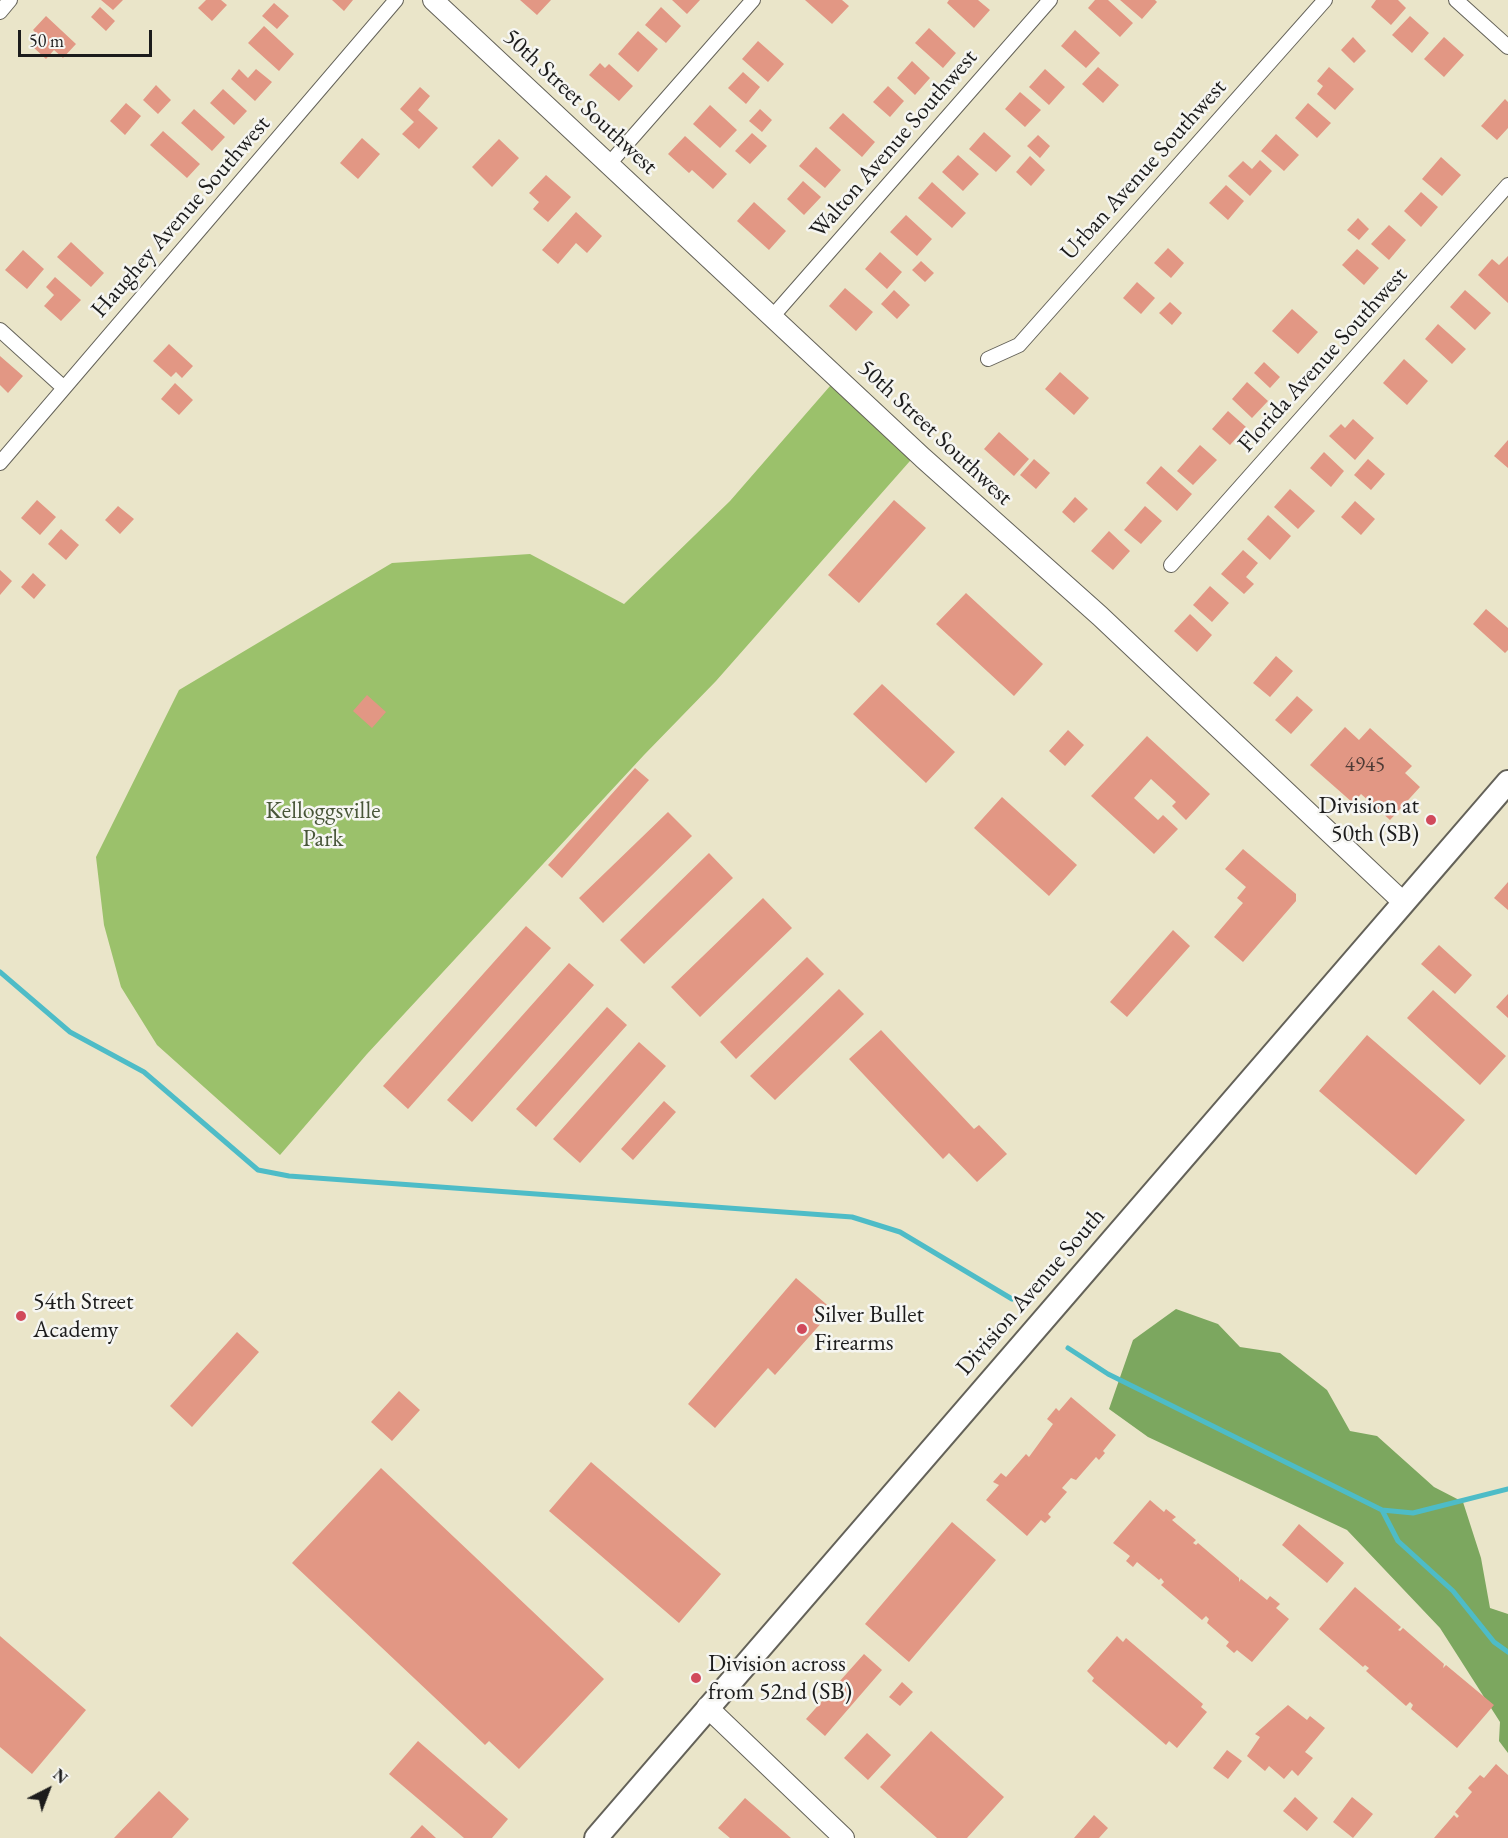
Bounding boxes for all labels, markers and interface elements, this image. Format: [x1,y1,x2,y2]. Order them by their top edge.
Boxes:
scale bar [21,18,154,56]
street label: 50th Street Southwest [497,23,663,181]
text: 50 m [29,29,64,52]
street label: Walton Avenue Southwest [804,44,984,244]
street label: Urban Avenue Southwest [1055,73,1233,267]
street label: Haughey Avenue Southwest [85,110,277,324]
street label: Florida Avenue Southwest [1232,261,1414,459]
street label: 50th Street Southwest [852,354,1018,512]
house number: 4945 [1345,752,1385,778]
place label: Division at 50th (SB) [1319,792,1419,848]
park label: Kelloggsville Park [265,797,381,853]
marker: Division at 50th (SB) [1424,813,1438,827]
street label: Division Avenue South [950,1202,1112,1382]
place label: 54th Street Academy [33,1288,133,1344]
place label: Silver Bullet Firearms [814,1301,924,1357]
marker: 54th Street Academy [14,1309,28,1323]
marker: Silver Bullet Firearms [795,1322,809,1336]
place label: Division across from 52nd (SB) [708,1650,852,1706]
marker: Division across from 52nd (SB) [689,1671,703,1685]
north arrow [18,1760,78,1820]
text: N [49,1764,72,1788]

